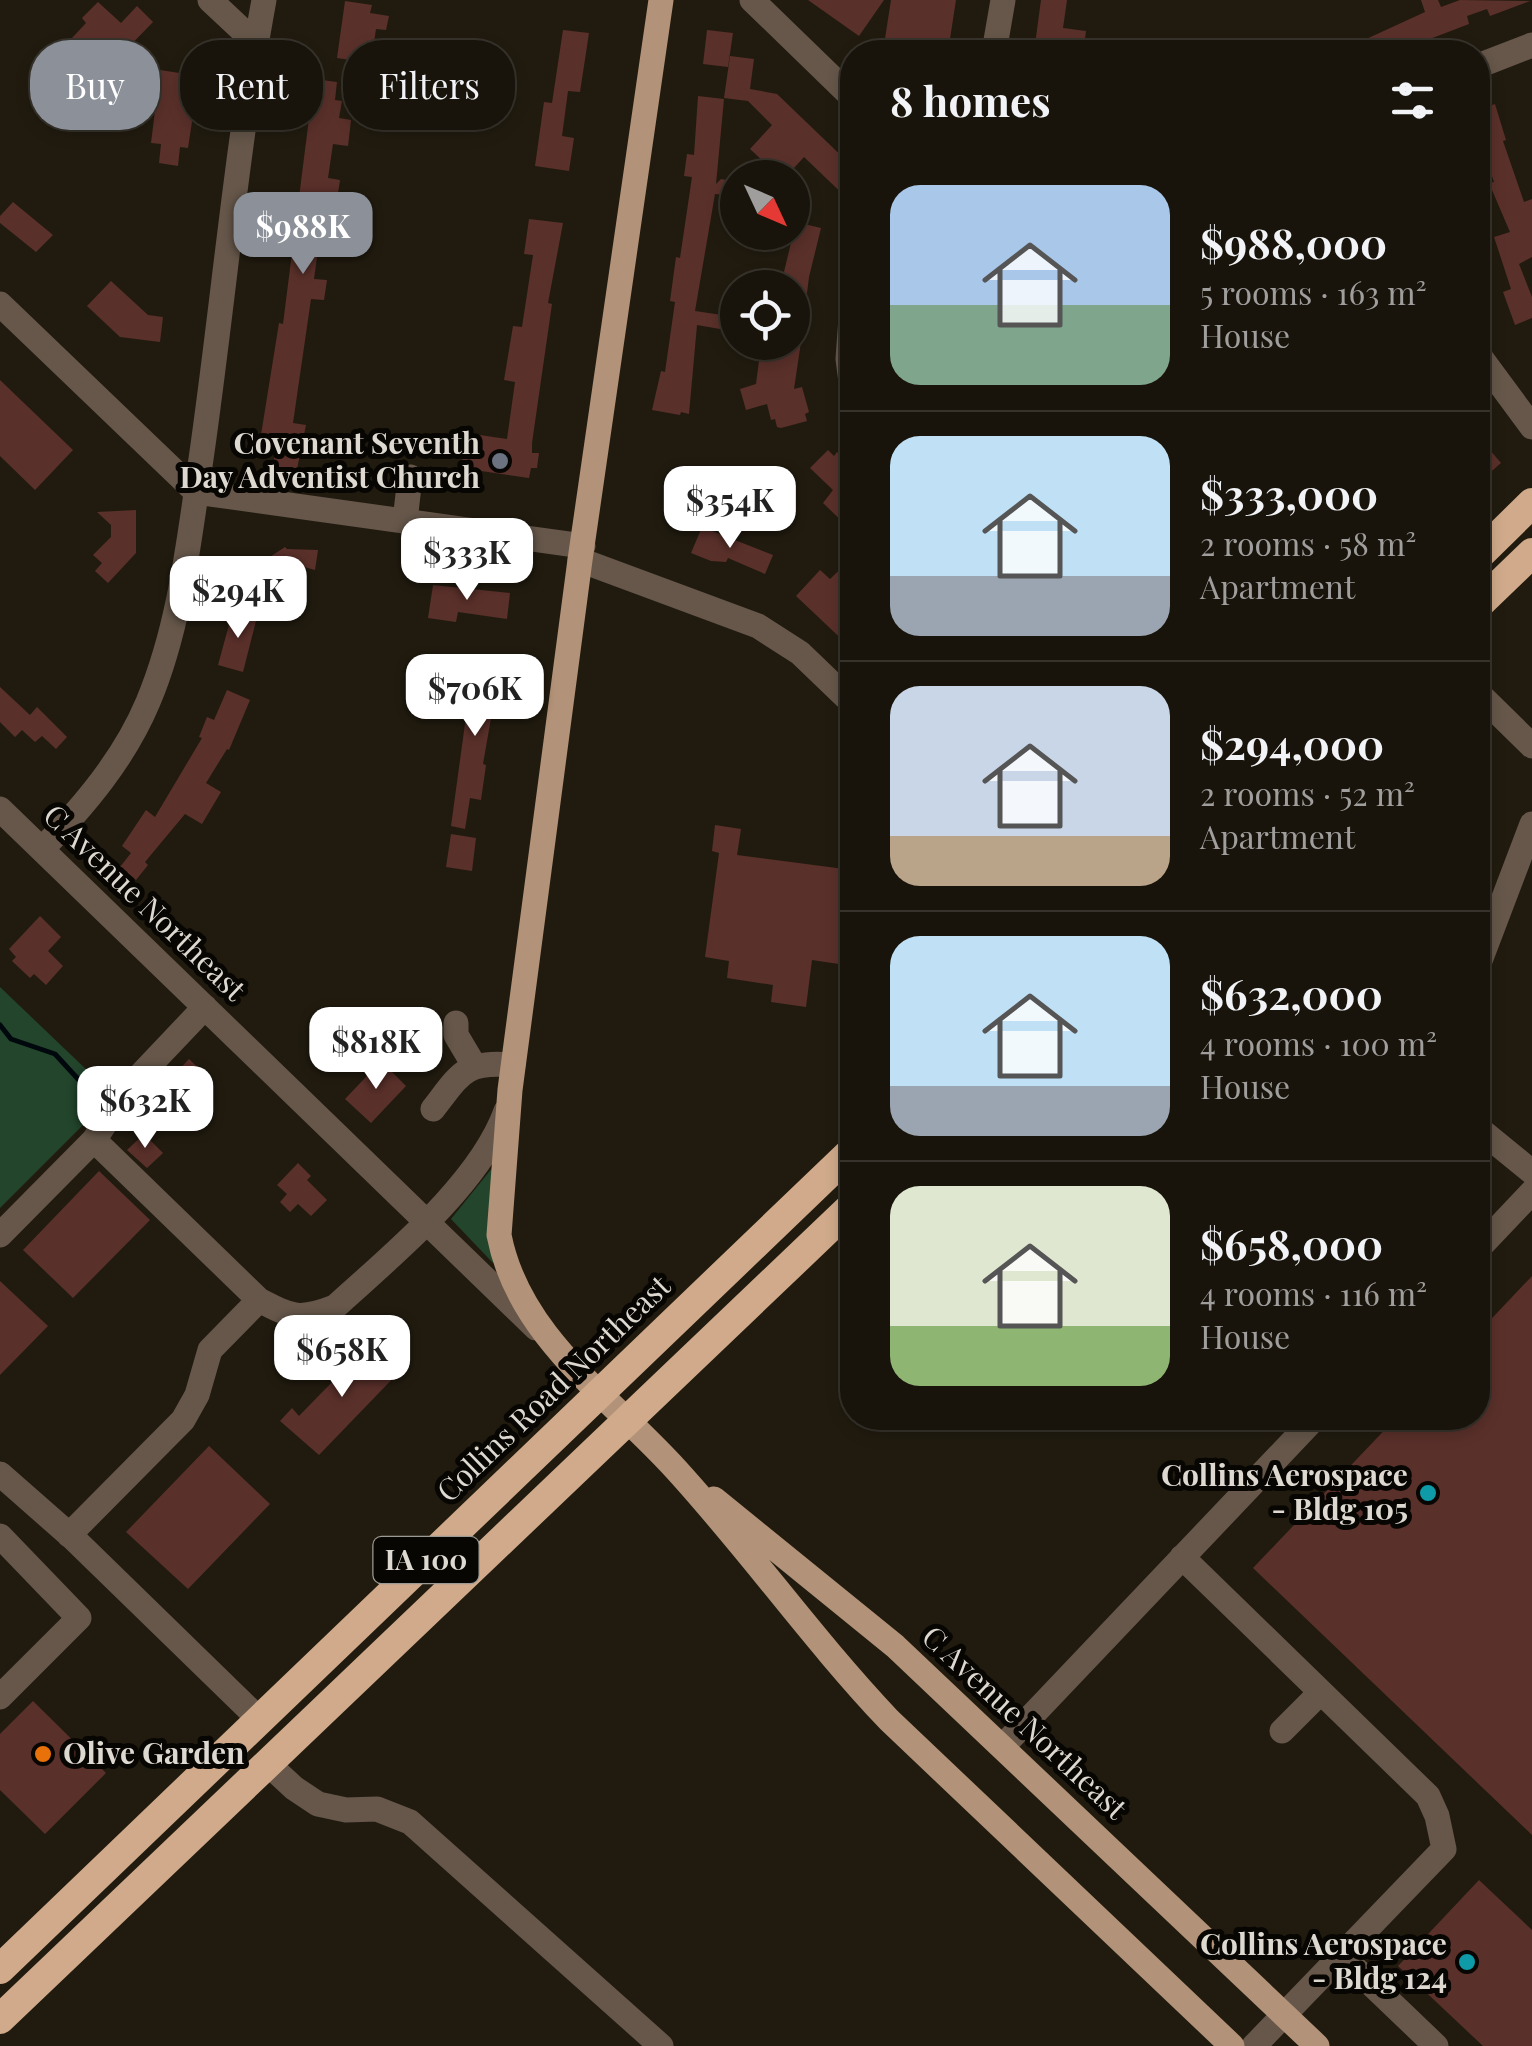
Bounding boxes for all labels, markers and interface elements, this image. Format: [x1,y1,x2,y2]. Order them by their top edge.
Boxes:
chip: Buy [30,40,160,130]
chip: Rent [180,40,323,130]
chip: Filters [343,40,515,130]
text: 8 homes [890,72,1051,128]
icon: filters [1385,73,1440,128]
north arrow [720,160,810,250]
map controls [720,160,810,360]
pin: $988K [233,192,373,277]
text: $988K [256,203,350,246]
text: $988,000 [1200,214,1387,270]
icon: home [970,225,1090,345]
button: locate [720,270,810,360]
text: 5 rooms · 163 m² [1200,270,1427,313]
text: House [1200,313,1290,356]
place label: Covenant Seventh Day Adventist Church [180,422,480,496]
marker: Covenant Seventh Day Adventist Church [489,450,511,472]
text: $333,000 [1200,465,1378,521]
pin: $354K [660,466,800,551]
icon: home [970,476,1090,596]
text: $354K [686,477,774,520]
pin: $333K [397,518,537,603]
text: 2 rooms · 58 m² [1200,521,1416,564]
text: $333K [423,529,511,572]
pin: $294K [168,556,308,641]
text: Apartment [1200,564,1355,607]
text: $294K [192,567,284,610]
pin: $706K [405,654,545,739]
text: $706K [428,665,522,708]
text: $294,000 [1200,715,1384,771]
icon: home [970,726,1090,846]
text: 2 rooms · 52 m² [1200,771,1415,814]
street label: C Avenue Northeast [36,795,255,1009]
text: Apartment [1200,814,1355,857]
text: $632,000 [1200,965,1383,1021]
icon: home [970,976,1090,1096]
pin: $818K [306,1007,446,1092]
text: $818K [331,1018,421,1061]
text: 4 rooms · 100 m² [1200,1021,1437,1064]
text: House [1200,1064,1290,1107]
pin: $632K [75,1066,215,1151]
text: $632K [99,1077,191,1120]
text: $658,000 [1200,1215,1383,1271]
icon: home [970,1226,1090,1346]
street label: Collins Road Northeast [427,1265,678,1510]
text: 4 rooms · 116 m² [1200,1271,1427,1314]
text: House [1200,1314,1290,1357]
pin: $658K [272,1315,412,1400]
text: $658K [296,1326,388,1369]
place label: Collins Aerospace - Bldg 105 [1161,1454,1408,1528]
marker: Collins Aerospace - Bldg 105 [1417,1482,1439,1504]
road number: IA 100 [374,1537,478,1583]
street label: C Avenue Northeast [914,1616,1137,1827]
place label: Olive Garden [63,1732,245,1772]
marker: Olive Garden [32,1743,54,1765]
place label: Collins Aerospace - Bldg 124 [1200,1923,1447,1997]
marker: Collins Aerospace - Bldg 124 [1456,1951,1478,1973]

